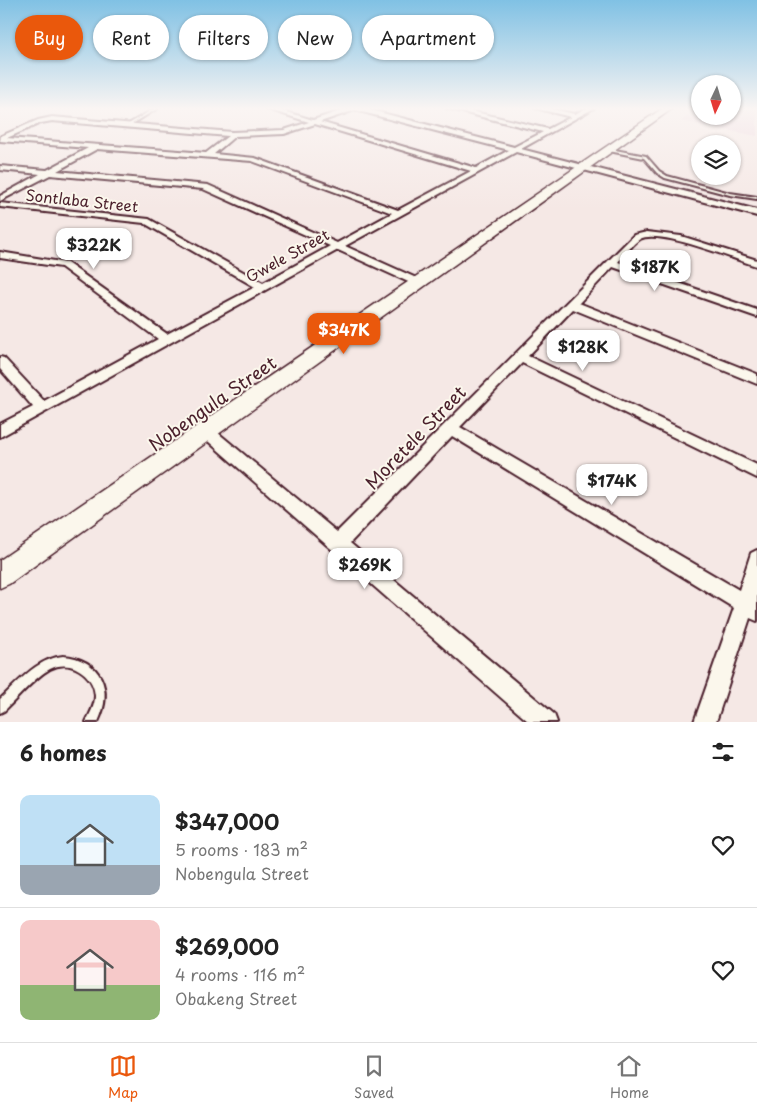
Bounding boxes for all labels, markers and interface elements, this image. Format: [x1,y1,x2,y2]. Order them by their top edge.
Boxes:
chip: Buy [15,15,83,60]
chip: Rent [93,15,169,60]
chip: Filters [179,15,268,60]
chip: New [278,15,352,60]
chip: Apartment [362,15,494,60]
north arrow [691,75,741,125]
map controls [691,75,741,185]
button: layers [691,135,741,185]
street label: Sontlaba Street [25,183,139,217]
street label: Gwele Street [241,223,333,287]
pin: $322K [59,228,129,270]
text: $322K [67,232,121,256]
pin: $187K [620,250,690,292]
text: $187K [631,254,679,278]
pin: $347K [309,312,379,355]
text: $347K [318,317,370,341]
pin: $128K [548,330,618,372]
text: $128K [558,334,608,358]
street label: Nobengula Street [143,349,281,457]
street label: Moretele Street [358,379,472,495]
pin: $174K [577,464,647,506]
text: $174K [587,468,637,492]
pin: $269K [330,548,400,590]
text: $269K [339,552,391,576]
text: 6 homes [20,736,106,768]
icon: filters [709,738,737,766]
text: $347,000 [175,805,279,837]
icon: home [60,815,120,875]
icon: heart [709,831,737,859]
text: 5 rooms · 183 m² [175,837,308,861]
text: Nobengula Street [175,861,309,885]
text: $269,000 [175,930,279,962]
icon: home [60,940,120,1000]
icon: heart [709,956,737,984]
text: 4 rooms · 116 m² [175,962,305,986]
text: Obakeng Street [175,986,297,1010]
tab: Map [108,1052,138,1103]
tab: Saved [354,1052,394,1103]
tab: Home [610,1052,649,1103]

